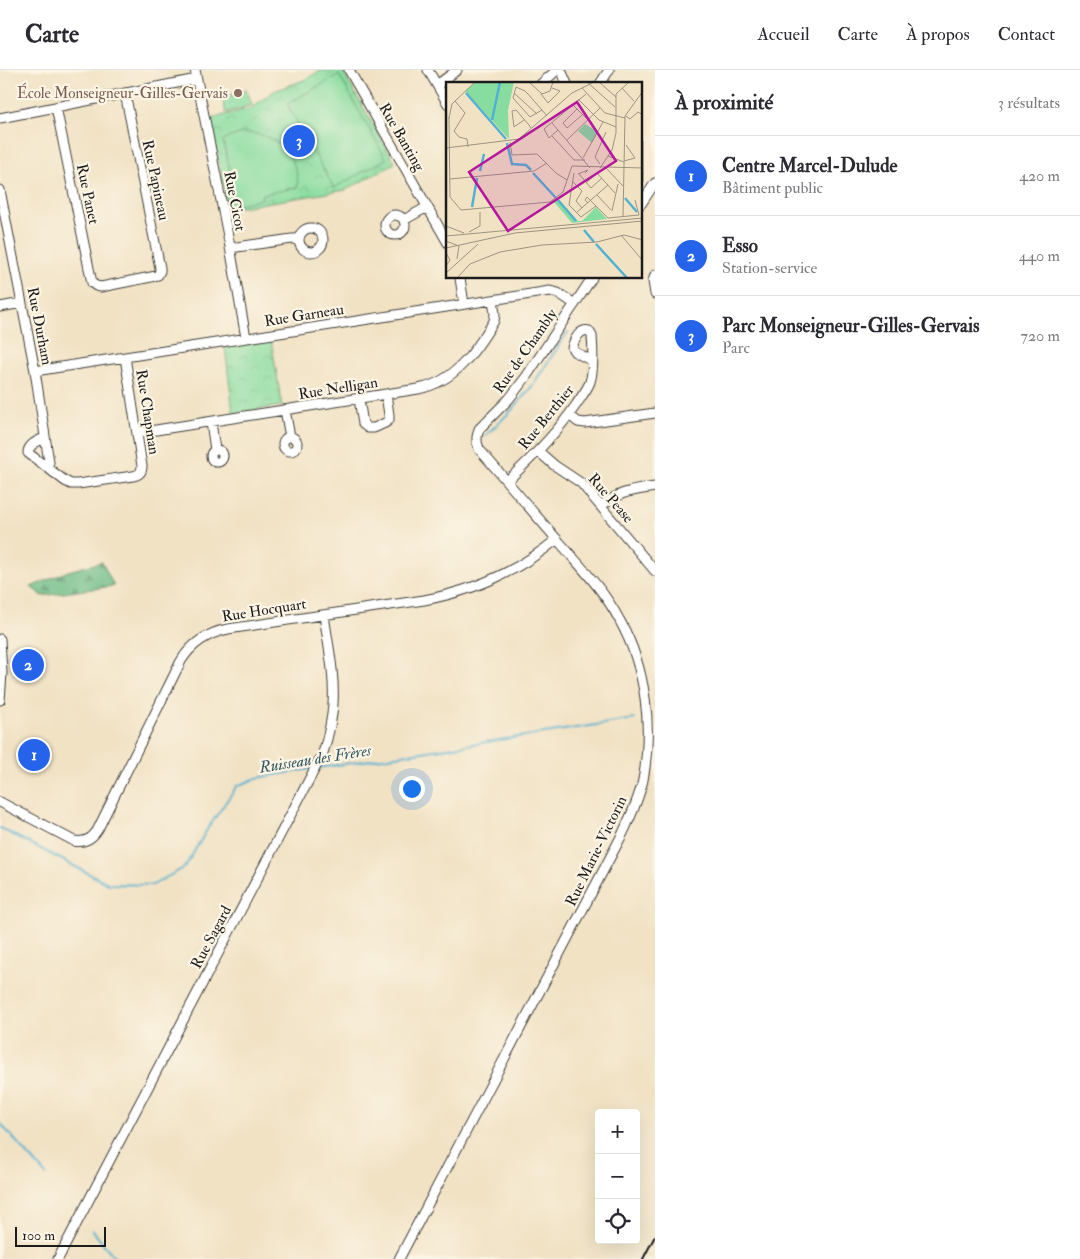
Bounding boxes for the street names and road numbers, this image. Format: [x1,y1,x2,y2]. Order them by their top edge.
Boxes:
street label: Rue Banting [374,100,429,175]
street label: Rue Papineau [137,138,173,223]
street label: Rue Panet [72,162,103,226]
street label: Rue Cicot [219,170,250,233]
street label: Rue Durham [23,286,56,367]
street label: Rue Garneau [263,300,345,331]
street label: Rue de Chambly [489,305,562,397]
street label: Rue Chapman [130,368,164,456]
street label: Rue Nelligan [297,373,379,404]
street label: Rue Berthier [514,381,579,454]
street label: Rue Pease [584,469,637,527]
street label: Rue Hocquart [220,594,308,627]
street label: Rue Marie-Victorin [562,793,631,909]
street label: Rue Sagard [187,902,236,972]

